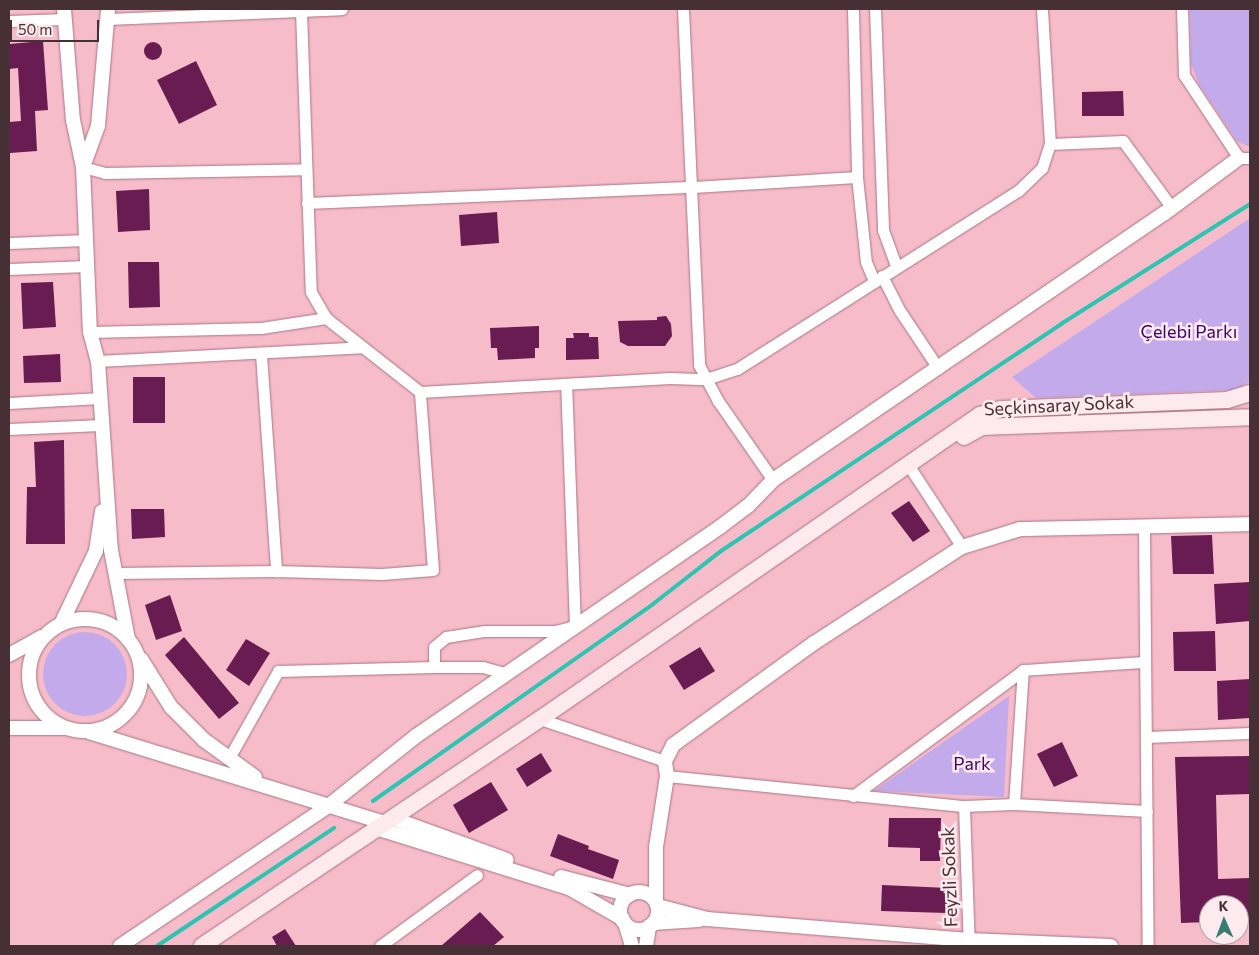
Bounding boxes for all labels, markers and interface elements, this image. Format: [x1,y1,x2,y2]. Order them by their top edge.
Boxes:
scale bar [12,10,101,42]
text: 50 m [18,20,52,38]
park label: Çelebi Parkı [1141,320,1237,342]
street label: Seçkinsaray Sokak [983,390,1135,420]
park label: Park [953,752,991,774]
street label: Feyzli Sokak [936,826,962,928]
north arrow [1199,895,1249,945]
text: K [1218,897,1229,914]

